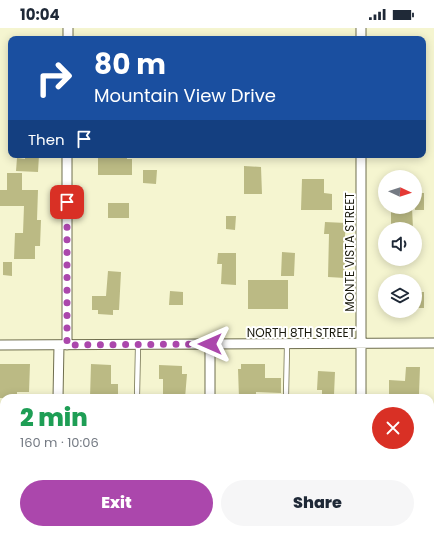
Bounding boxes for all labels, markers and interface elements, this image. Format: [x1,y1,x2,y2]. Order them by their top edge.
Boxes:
text: 10:04 [20,4,60,25]
text: 80 m [94,45,166,84]
icon: right [28,52,80,104]
text: Mountain View Drive [94,83,276,108]
icon: arrive [73,128,95,150]
text: Then [28,129,65,150]
north arrow [378,170,422,214]
map controls [378,170,422,318]
pin [50,185,84,219]
icon: arrive [56,191,78,213]
street label: MONTE VISTA STREET [341,192,358,312]
button: sound [378,222,422,266]
button: layers [378,274,422,318]
position arrow [189,323,231,365]
street label: NORTH 8TH STREET [247,324,356,341]
text: 2 min [20,401,88,434]
button: close [372,407,414,449]
text: 160 m · 10:06 [20,433,99,452]
button: Exit [20,480,213,526]
button: Share [221,480,414,526]

